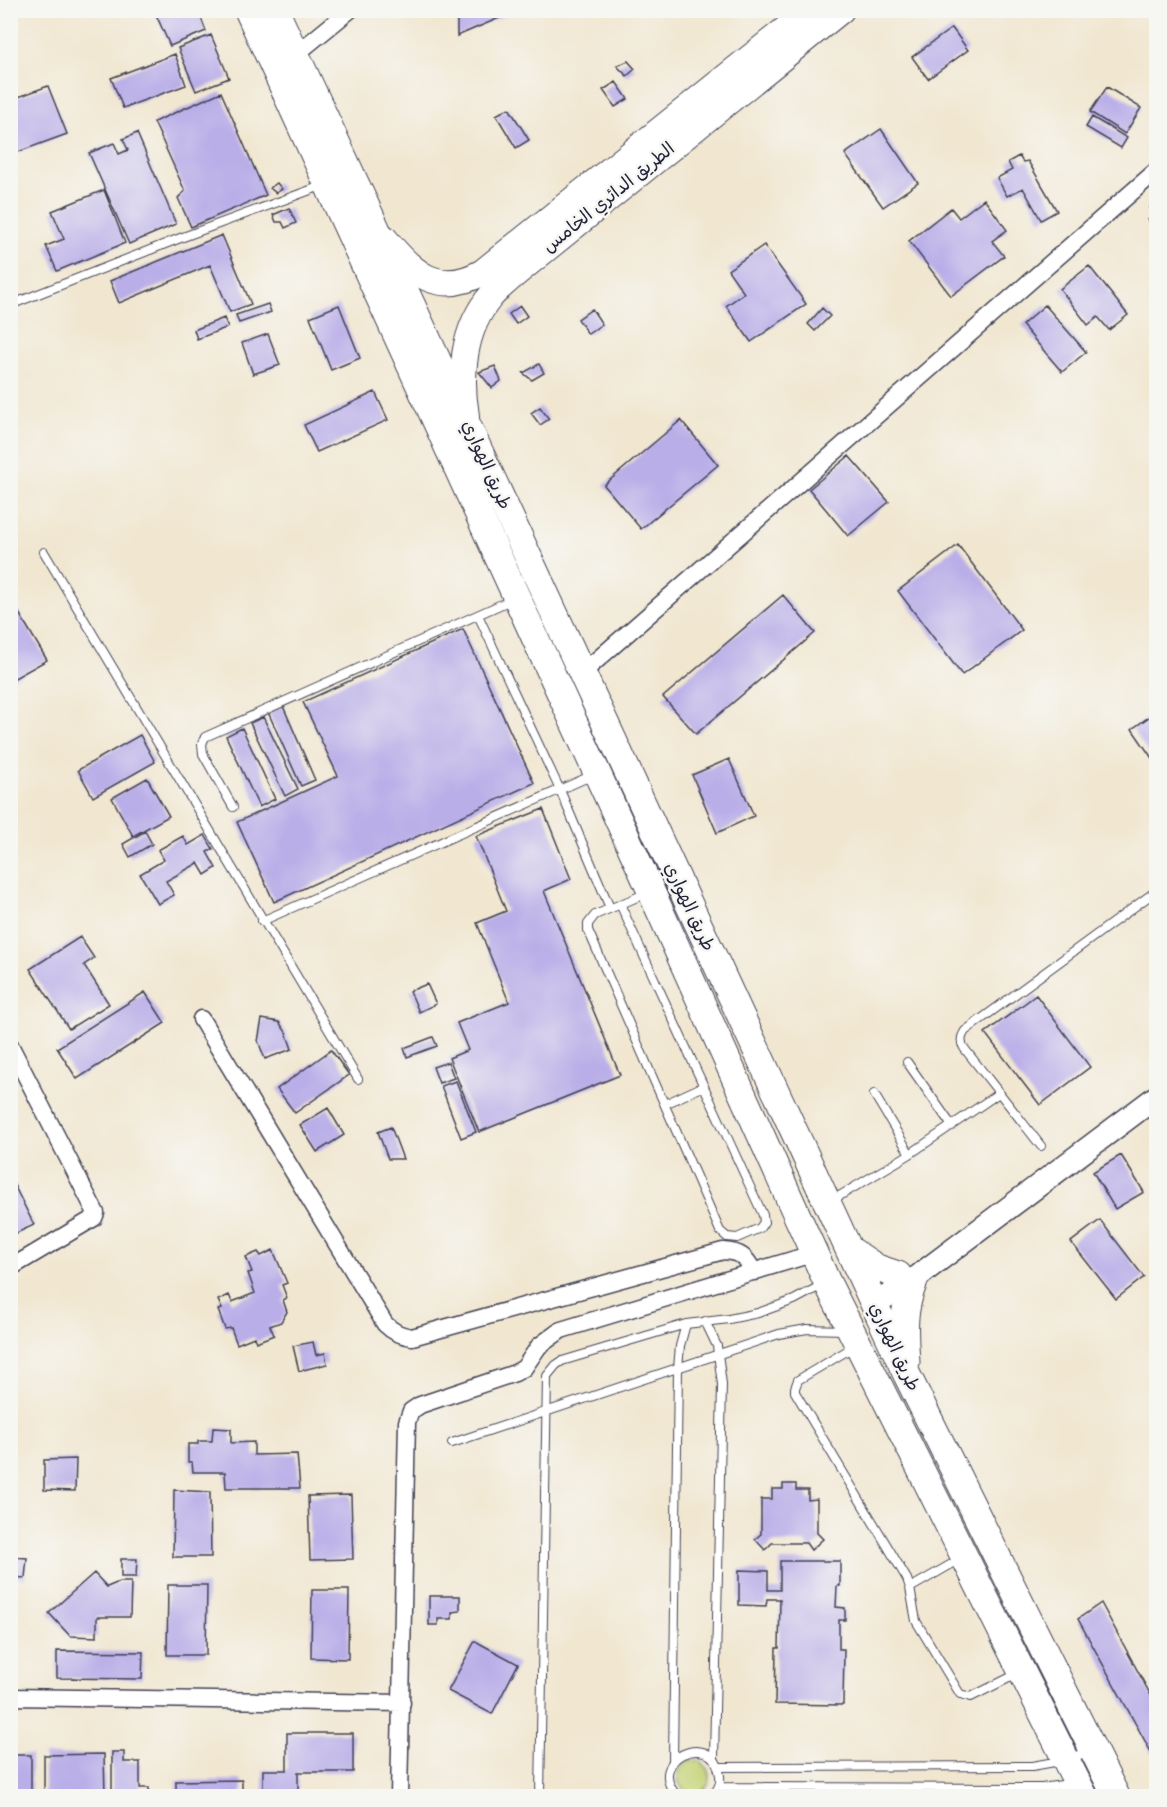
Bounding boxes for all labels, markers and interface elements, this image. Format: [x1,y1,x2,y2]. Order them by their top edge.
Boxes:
street label: الطريق الدائري الخامس [538,137,680,259]
street label: طريق الهواري [456,417,516,513]
street label: طريق الهواري [658,859,720,955]
street label: طريق الهواري [863,1299,925,1395]

